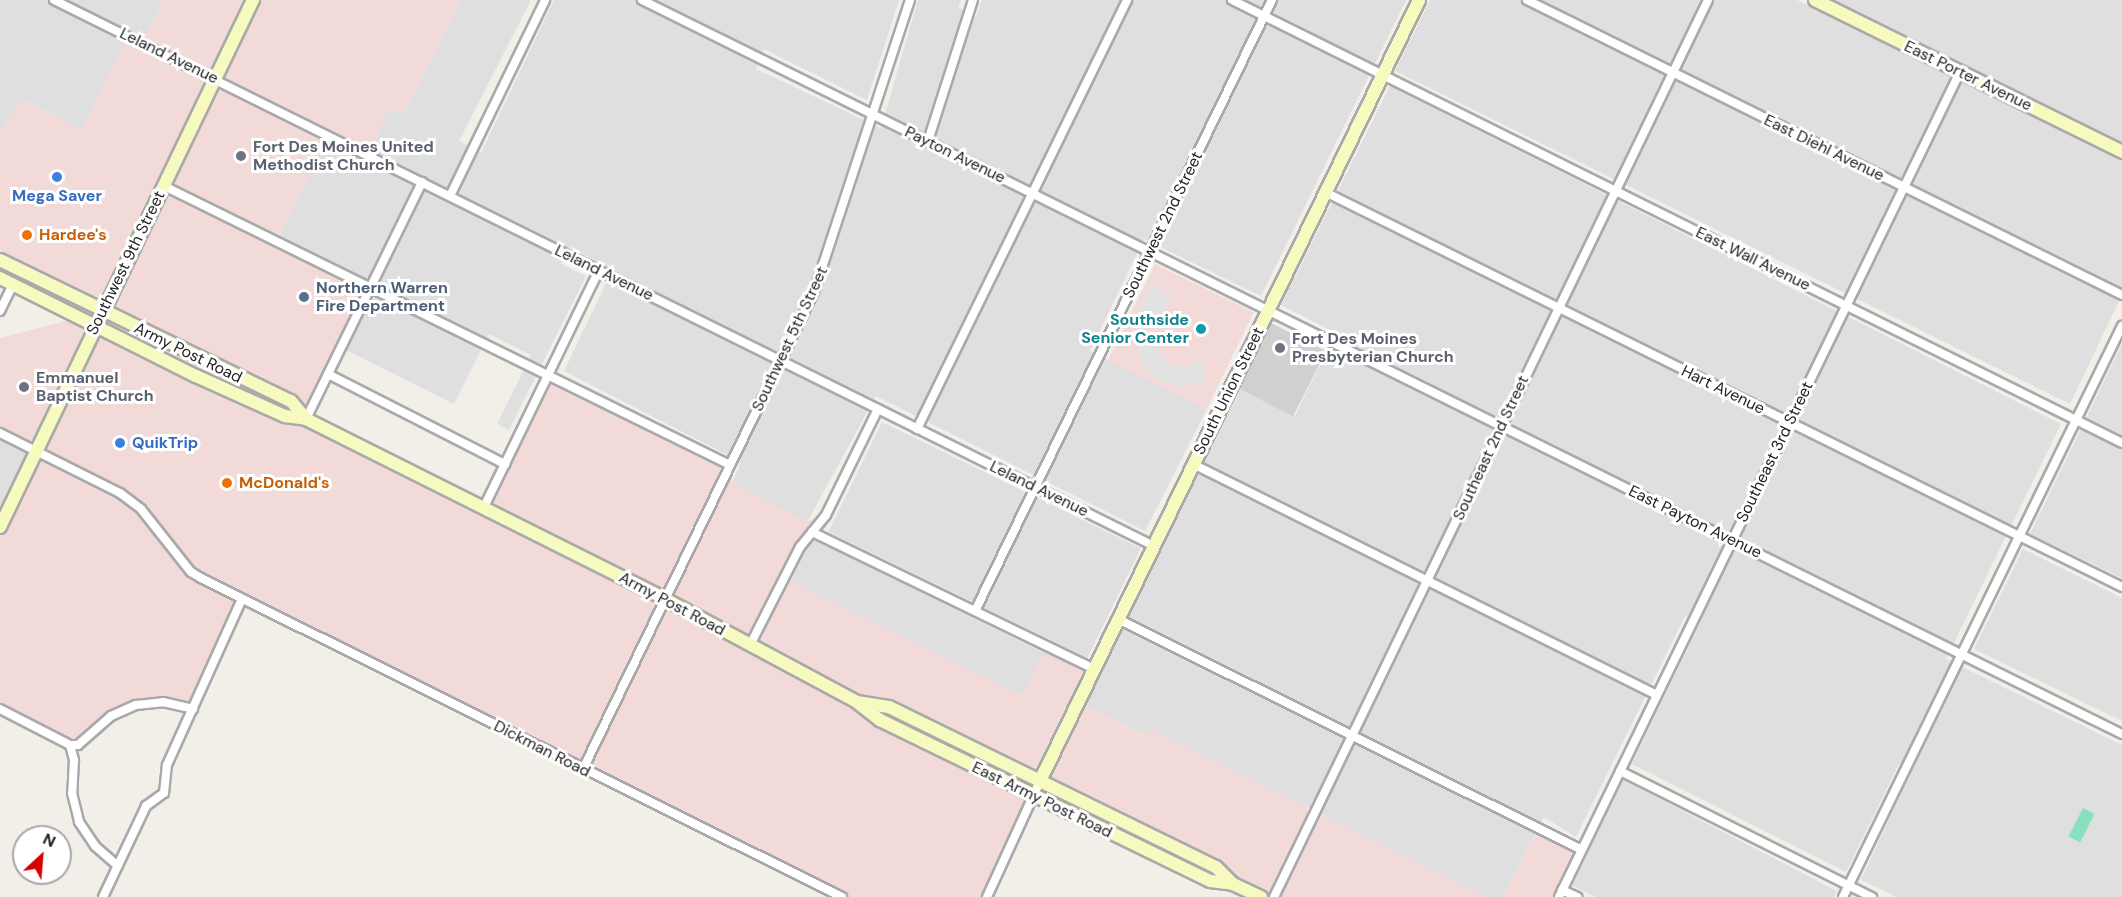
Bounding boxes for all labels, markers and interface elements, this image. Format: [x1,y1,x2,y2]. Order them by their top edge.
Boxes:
street label: Leland Avenue [117,24,221,88]
street label: East Porter Avenue [1901,37,2035,115]
street label: East Diehl Avenue [1761,111,1887,185]
street label: Payton Avenue [902,122,1008,188]
place label: Fort Des Moines United Methodist Church [253,137,434,175]
marker: Fort Des Moines United Methodist Church [234,149,248,163]
street label: Southwest 2nd Street [1119,149,1207,301]
marker: Mega Saver [50,170,64,184]
place label: Mega Saver [12,186,102,206]
street label: Southwest 9th Street [83,188,169,338]
street label: East Wall Avenue [1693,223,1813,295]
place label: Hardee's [39,225,107,245]
marker: Hardee's [20,228,34,242]
street label: Leland Avenue [552,241,656,305]
street label: Southwest 5th Street [748,264,832,414]
place label: Northern Warren Fire Department [316,278,448,316]
marker: Northern Warren Fire Department [297,290,311,304]
place label: Southside Senior Center [1081,310,1189,348]
street label: Army Post Road [131,319,245,387]
marker: Southside Senior Center [1194,322,1208,336]
street label: South Union Street [1190,324,1268,458]
place label: Fort Des Moines Presbyterian Church [1292,329,1454,367]
marker: Fort Des Moines Presbyterian Church [1273,341,1287,355]
street label: Hart Avenue [1678,362,1768,418]
place label: Emmanuel Baptist Church [36,368,154,406]
street label: Southeast 2nd Street [1449,373,1533,523]
street label: Southeast 3rd Street [1733,379,1817,525]
marker: Emmanuel Baptist Church [17,380,31,394]
place label: QuikTrip [132,433,198,453]
marker: QuikTrip [113,436,127,450]
street label: Leland Avenue [987,457,1091,521]
place label: McDonald's [239,473,330,493]
marker: McDonald's [220,476,234,490]
street label: East Payton Avenue [1625,481,1765,563]
street label: Army Post Road [616,568,728,640]
street label: Dickman Road [491,716,593,782]
street label: East Army Post Road [969,758,1115,842]
north arrow [12,825,72,885]
text: N [39,828,59,852]

